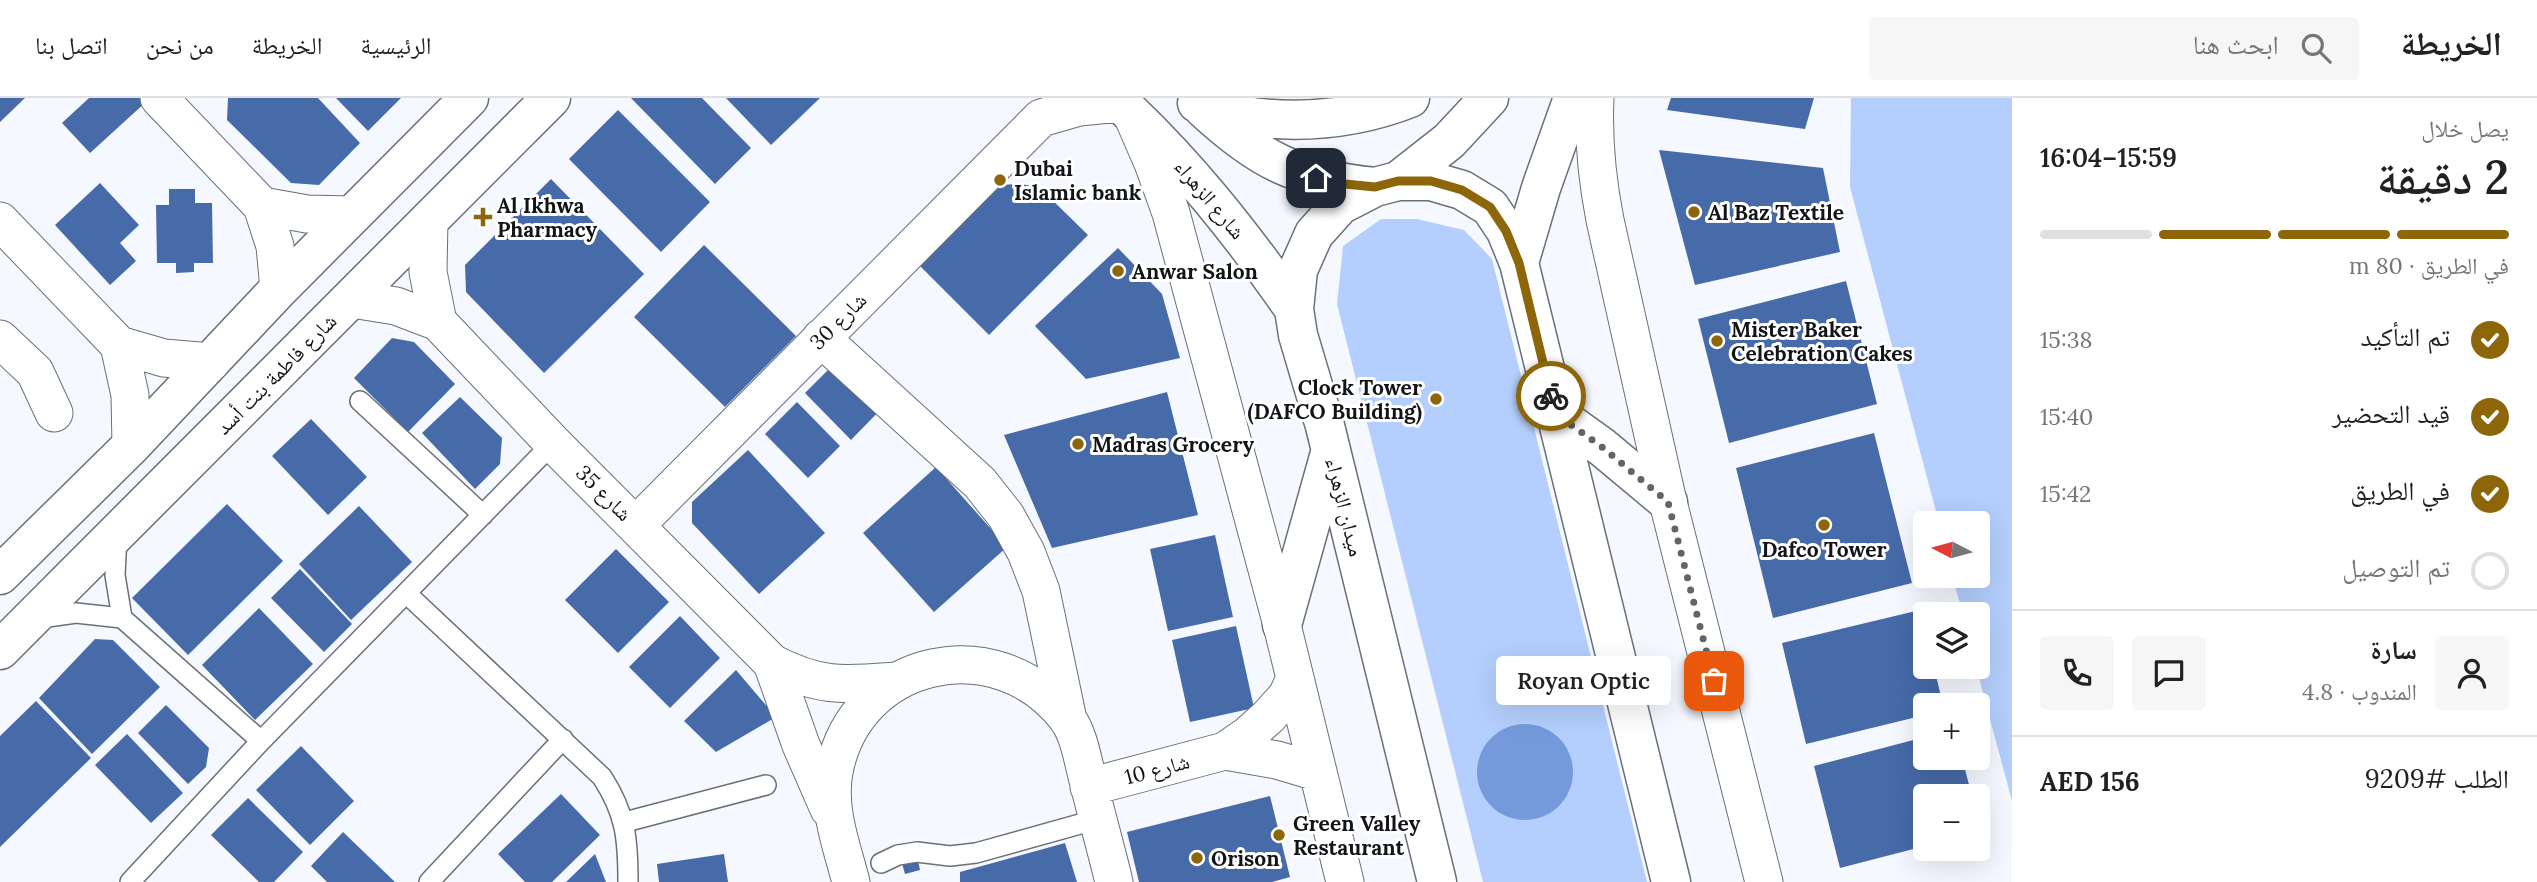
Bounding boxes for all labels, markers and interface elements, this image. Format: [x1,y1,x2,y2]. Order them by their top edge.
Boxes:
search box [1869,17,2359,80]
text: الخريطة [2401,22,2502,64]
text: ابحث هنا [2193,28,2279,61]
icon: search [2297,29,2335,67]
text: اتصل بنا [35,30,108,61]
text: من نحن [146,30,214,61]
text: الخريطة [252,30,322,61]
text: الرئيسية [360,30,432,61]
text: يصل خلال [2421,114,2509,143]
text: 15:59–16:04 [2040,141,2177,174]
pin [1286,148,1346,208]
text: 2 دقيقة [2377,148,2509,207]
street label: شارع الزهراء [1169,153,1251,245]
place label: Dubai Islamic bank [1014,155,1142,206]
icon: home [1297,159,1335,197]
marker: Dubai Islamic bank [992,172,1008,188]
place label: Al Ikhwa Pharmacy [497,192,598,243]
place label: Al Baz Textile [1708,199,1844,226]
marker: Al Baz Textile [1686,204,1702,220]
marker: Al Ikhwa Pharmacy [475,209,491,225]
text: في الطريق · 80 m [2349,251,2509,280]
place label: Anwar Salon [1132,258,1258,285]
marker: Anwar Salon [1110,263,1126,279]
street label: شارع 30 [804,287,872,355]
street label: شارع فاطمة بنت أسد [210,308,342,440]
place label: Mister Baker Celebration Cakes [1731,316,1913,367]
text: تم التأكيد [2360,320,2450,353]
icon: check [2471,321,2509,359]
text: 15:38 [2040,325,2092,354]
marker: Mister Baker Celebration Cakes [1709,333,1725,349]
courier [1516,361,1586,431]
place label: Clock Tower (DAFCO Building) [1247,374,1422,425]
icon: bike [1532,377,1570,415]
marker: Clock Tower (DAFCO Building) [1428,391,1444,407]
text: قيد التحضير [2332,397,2450,430]
icon: check [2471,398,2509,436]
text: 15:40 [2040,402,2093,431]
place label: Madras Grocery [1092,431,1254,458]
marker: Madras Grocery [1070,436,1086,452]
street label: ميدان الزهراء [1320,455,1370,559]
street label: شارع 35 [570,459,638,527]
text: في الطريق [2350,474,2450,507]
icon: check [2471,475,2509,513]
text: 15:42 [2040,479,2091,508]
north arrow [1913,511,1990,588]
map controls [1913,511,1990,861]
marker: Dafco Tower [1816,517,1832,533]
place label: Dafco Tower [1761,536,1887,563]
text: تم التوصيل [2342,551,2450,584]
button: layers [1913,602,1990,679]
text: سارة [2370,633,2417,666]
button: phone [2040,636,2114,710]
button: chat [2132,636,2206,710]
button: person [2435,636,2509,710]
pin [1684,651,1744,711]
callout: Royan Optic [1497,656,1672,706]
icon: bag [1695,662,1733,700]
text: Royan Optic [1517,666,1650,695]
text: المندوب · 4.8 [2302,677,2417,706]
button: + [1913,693,1990,770]
street label: شارع 10 [1122,747,1192,791]
text: الطلب #9209 [2365,762,2509,795]
text: AED 156 [2040,765,2140,798]
button: − [1913,784,1990,861]
place label: Green Valley Restaurant [1293,810,1421,861]
marker: Green Valley Restaurant [1271,827,1287,843]
place label: Orison [1211,845,1280,872]
marker: Orison [1189,850,1205,866]

